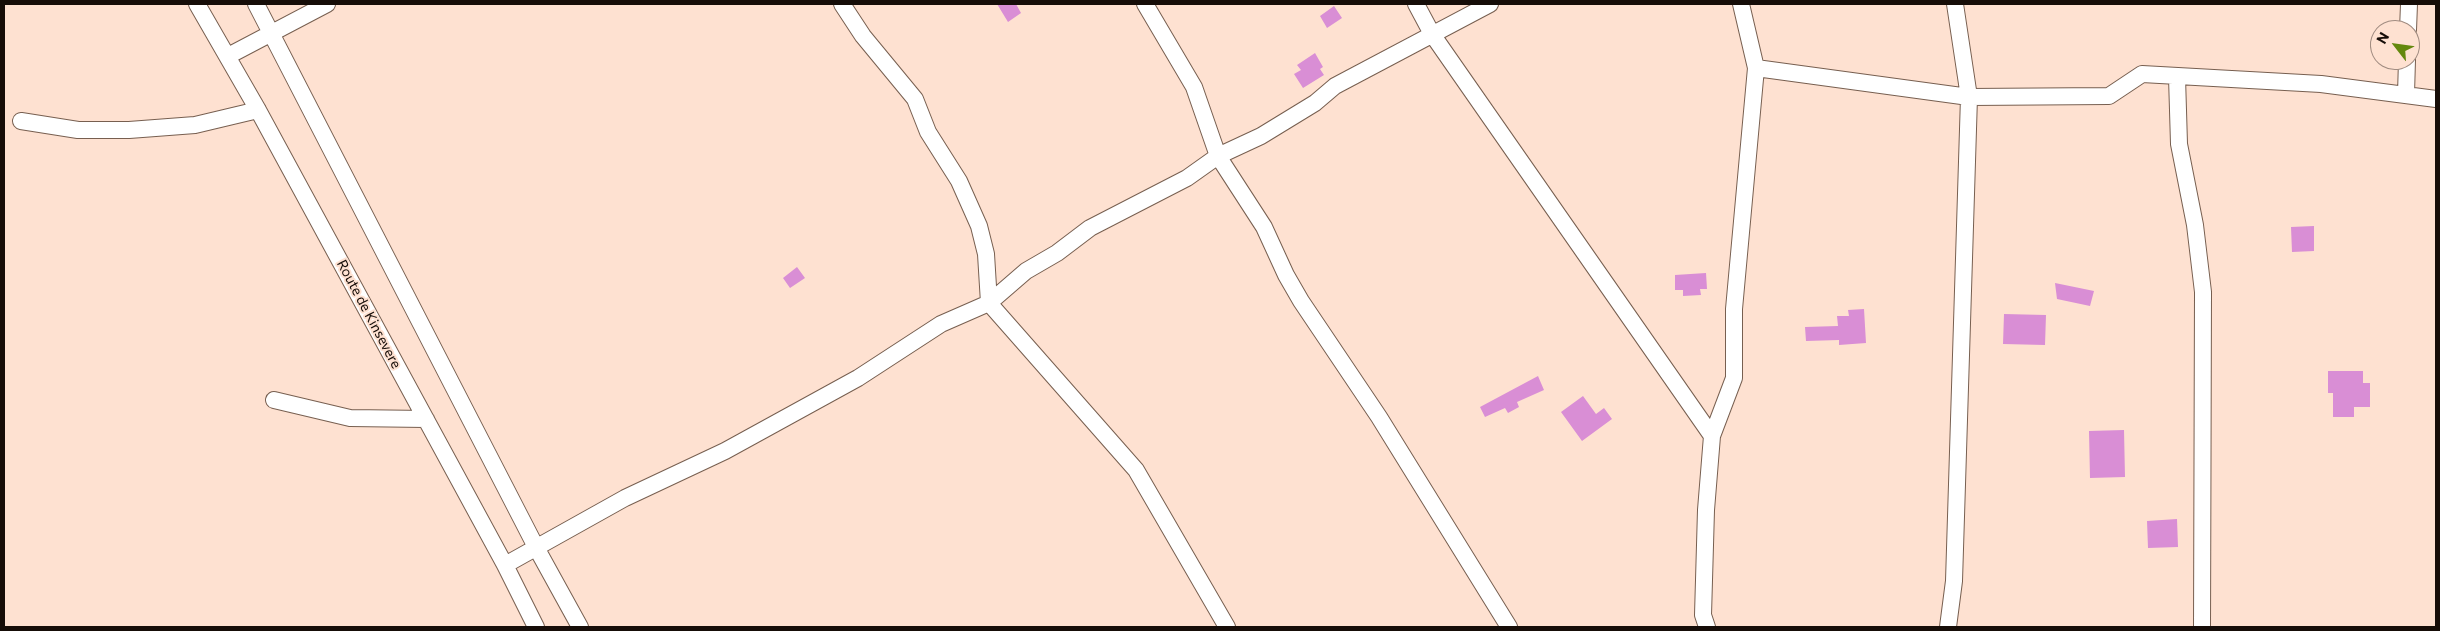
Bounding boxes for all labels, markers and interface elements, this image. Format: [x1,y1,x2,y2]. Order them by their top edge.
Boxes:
north arrow [2370,20,2420,70]
text: N [2372,29,2392,47]
street label: Route de Kinsevere [333,257,405,371]

